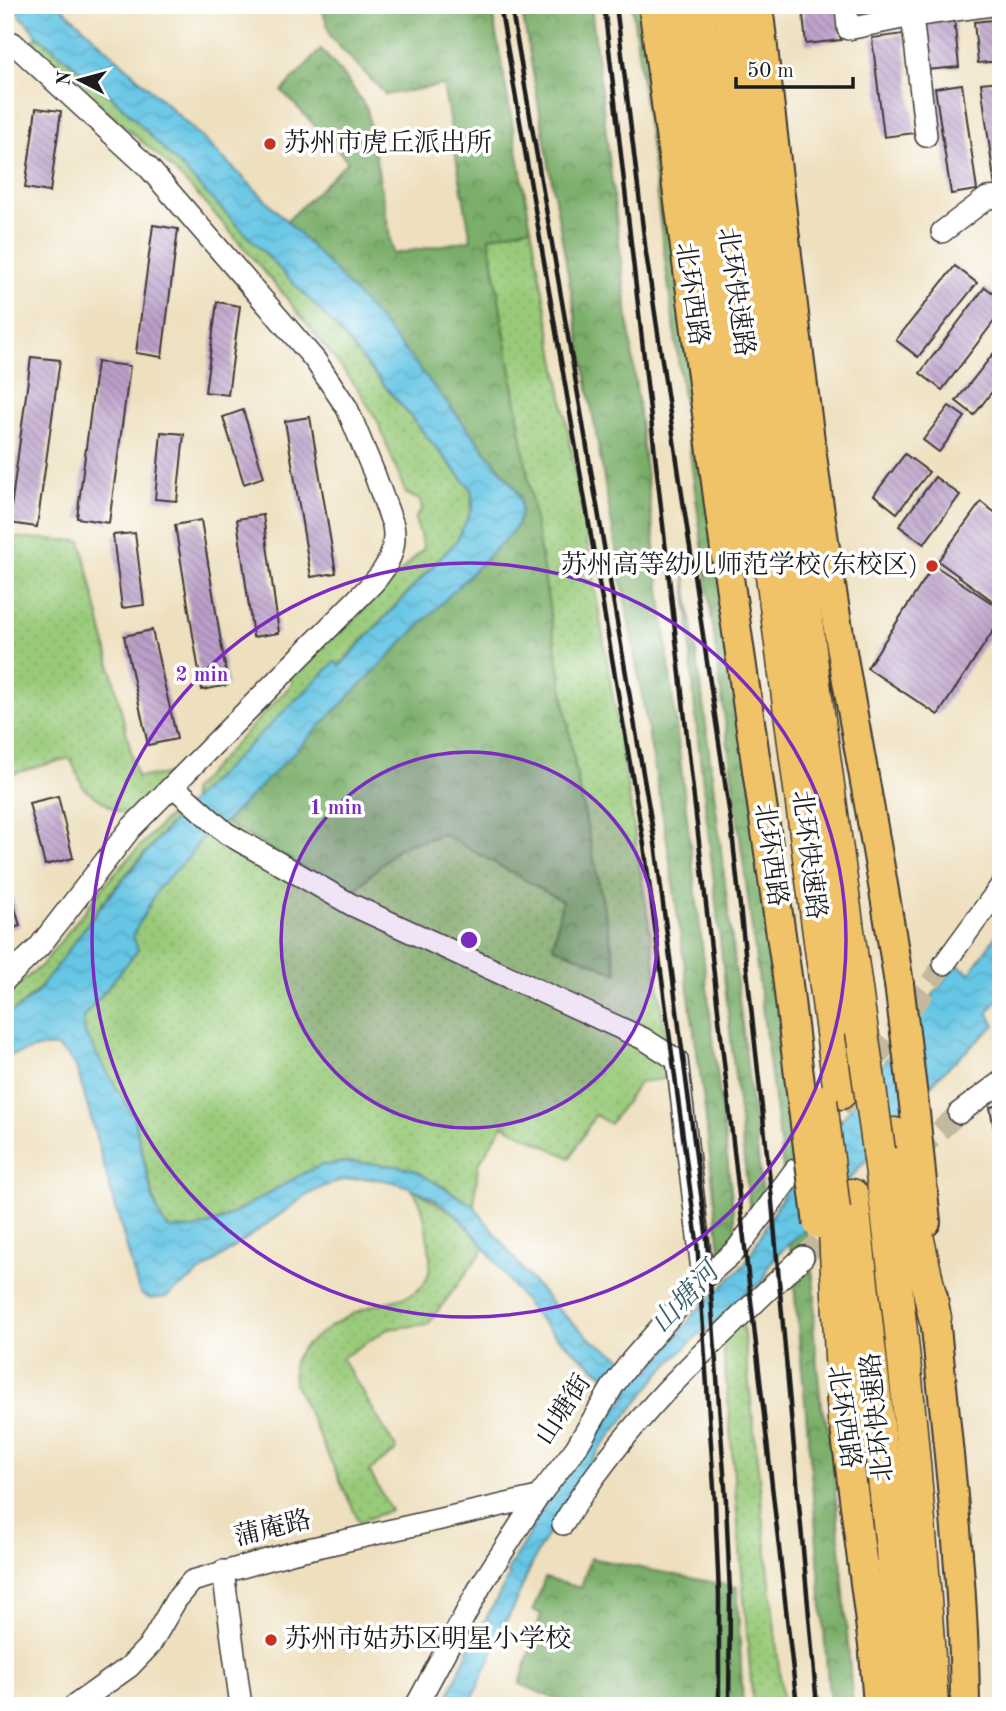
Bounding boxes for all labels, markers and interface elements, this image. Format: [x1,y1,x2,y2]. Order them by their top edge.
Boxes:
north arrow [46,46,116,116]
scale bar [736,46,854,90]
text: 50 m [747,61,794,82]
text: N [55,70,76,87]
place label: 苏州市虎丘派出所 [284,128,492,157]
marker: 苏州市虎丘派出所 [262,136,278,152]
street label: 北环快速路 [713,225,760,358]
street label: 北环西路 [671,240,713,347]
place label: 苏州高等幼儿师范学校(东校区) [561,550,918,579]
marker: 苏州高等幼儿师范学校(东校区) [924,558,940,574]
text: 2 min [176,665,228,686]
street label: 北环快速路 [787,789,832,921]
text: 1 min [310,798,362,819]
street label: 北环西路 [750,801,792,908]
centre of rings [457,928,481,952]
water label: 山塘河 [645,1253,728,1339]
street label: 北环快速路 [855,1351,898,1483]
street label: 北环西路 [823,1363,865,1470]
street label: 山塘街 [530,1369,596,1450]
street label: 蒲庵路 [232,1505,314,1551]
place label: 苏州市姑苏区明星小学校 [285,1624,571,1653]
marker: 苏州市姑苏区明星小学校 [263,1632,279,1648]

